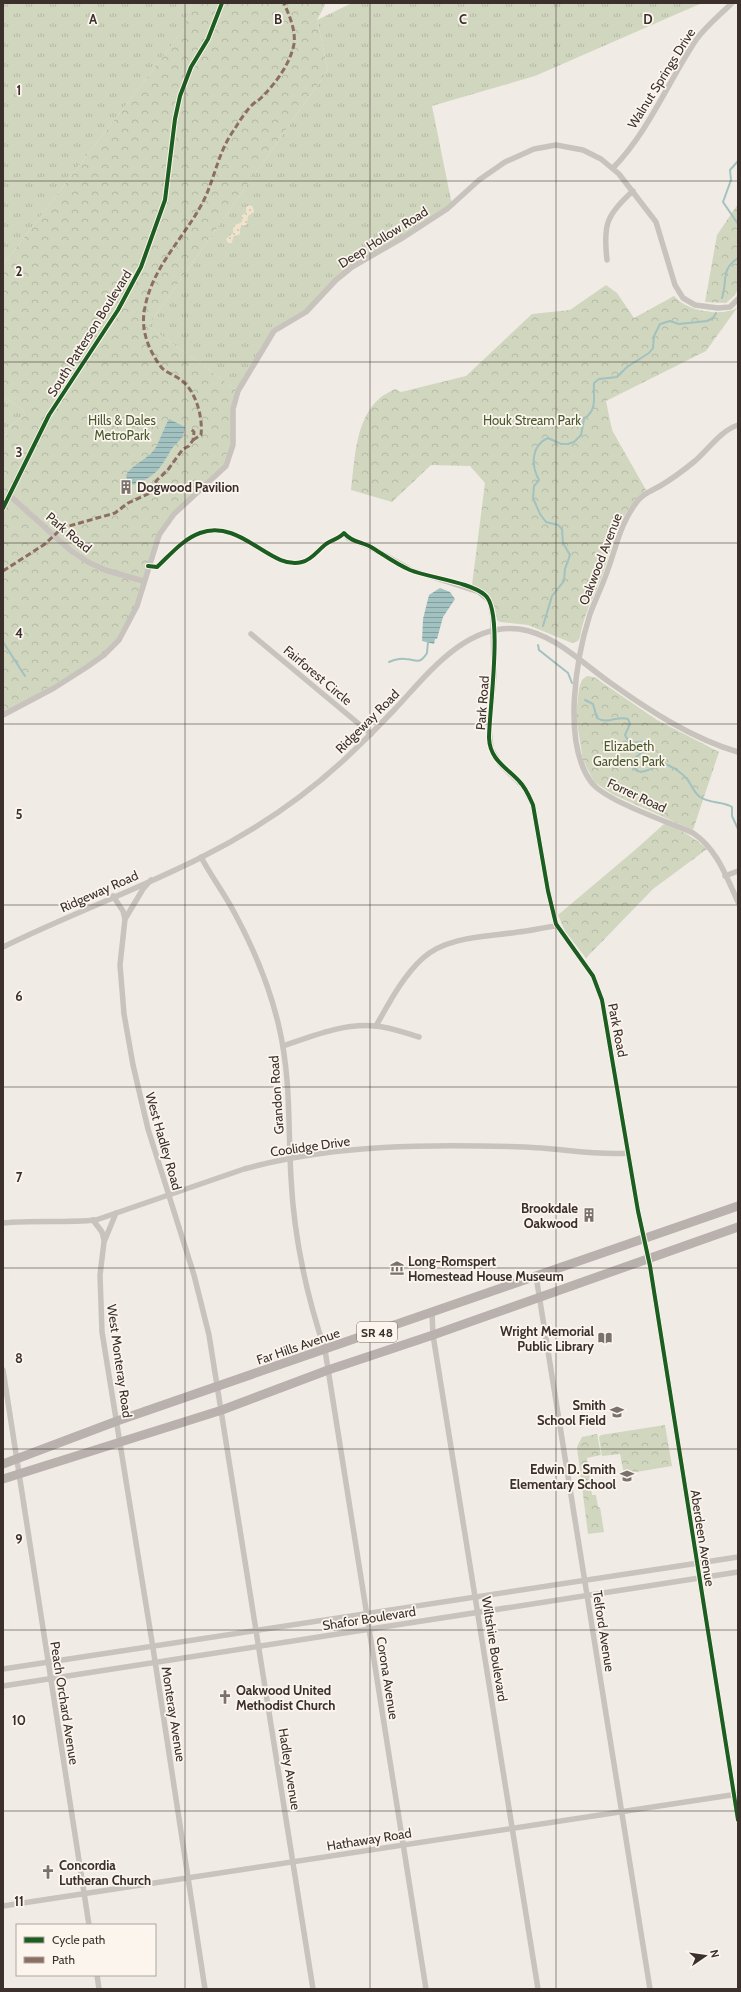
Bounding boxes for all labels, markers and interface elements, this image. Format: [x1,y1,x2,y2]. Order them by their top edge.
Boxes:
text: A [89,11,98,27]
text: B [274,11,282,27]
text: C [459,11,467,27]
text: D [643,11,653,27]
street label: Walnut Springs Drive [624,25,699,131]
text: 1 [17,82,21,98]
street label: Deep Hollow Road [335,203,431,271]
text: 2 [16,263,23,279]
street label: South Patterson Boulevard [43,267,135,399]
park label: Hills & Dales MetroPark [88,412,156,443]
park label: Houk Stream Park [483,412,581,428]
text: 3 [15,444,23,460]
building icon: Dogwood Pavilion [118,479,134,495]
place label: Dogwood Pavilion [137,479,239,495]
street label: Park Road [43,508,95,556]
street label: Oakwood Avenue [575,511,625,607]
text: 4 [15,625,23,641]
street label: Fairforest Circle [281,642,356,708]
street label: Park Road [472,675,492,731]
street label: Ridgeway Road [332,686,402,756]
park label: Elizabeth Gardens Park [593,738,665,769]
street label: Forrer Road [605,774,669,816]
text: 5 [16,806,23,822]
street label: Ridgeway Road [57,867,141,915]
text: 6 [15,988,23,1004]
street label: Park Road [605,1002,631,1058]
street label: Grandon Road [265,1055,287,1135]
street label: West Hadley Road [142,1090,186,1192]
street label: Coolidge Drive [269,1132,351,1160]
text: 7 [16,1169,23,1185]
place label: Brookdale Oakwood [521,1200,578,1231]
building icon: Brookdale Oakwood [581,1207,597,1223]
place label: Long-Romspert Homestead House Museum [408,1253,564,1284]
museum icon: Long-Romspert Homestead House Museum [389,1260,405,1276]
street label: West Monteray Road [104,1303,136,1419]
road number: SR 48 [357,1322,397,1342]
place label: Wright Memorial Public Library [500,1323,595,1354]
street label: Far Hills Avenue [254,1324,342,1368]
library icon: Wright Memorial Public Library [597,1330,613,1346]
text: 8 [15,1350,23,1366]
place label: Smith School Field [537,1397,606,1428]
school or university icon: Smith School Field [609,1404,625,1420]
place label: Edwin D. Smith Elementary School [509,1461,617,1492]
school or university icon: Edwin D. Smith Elementary School [619,1468,635,1484]
street label: Aberdeen Avenue [687,1488,719,1588]
text: 9 [15,1531,23,1547]
street label: Telford Avenue [590,1589,618,1673]
street label: Wiltshire Boulevard [479,1595,511,1703]
street label: Shafor Boulevard [321,1603,417,1633]
street label: Corona Avenue [374,1635,403,1721]
street label: Peach Orchard Avenue [47,1640,83,1766]
street label: Monteray Avenue [159,1665,189,1763]
place label: Oakwood United Methodist Church [236,1682,335,1713]
church icon: Oakwood United Methodist Church [217,1689,233,1705]
text: 10 [12,1712,26,1728]
street label: Hadley Avenue [276,1727,304,1811]
street label: Hathaway Road [325,1824,413,1854]
place label: Concordia Lutheran Church [59,1857,151,1888]
church icon: Concordia Lutheran Church [40,1864,56,1880]
text: 11 [14,1893,24,1909]
legend [16,1924,156,1976]
text: Cycle path [52,1932,105,1947]
north arrow [685,1936,725,1976]
text: N [707,1948,722,1959]
text: Path [52,1952,75,1967]

